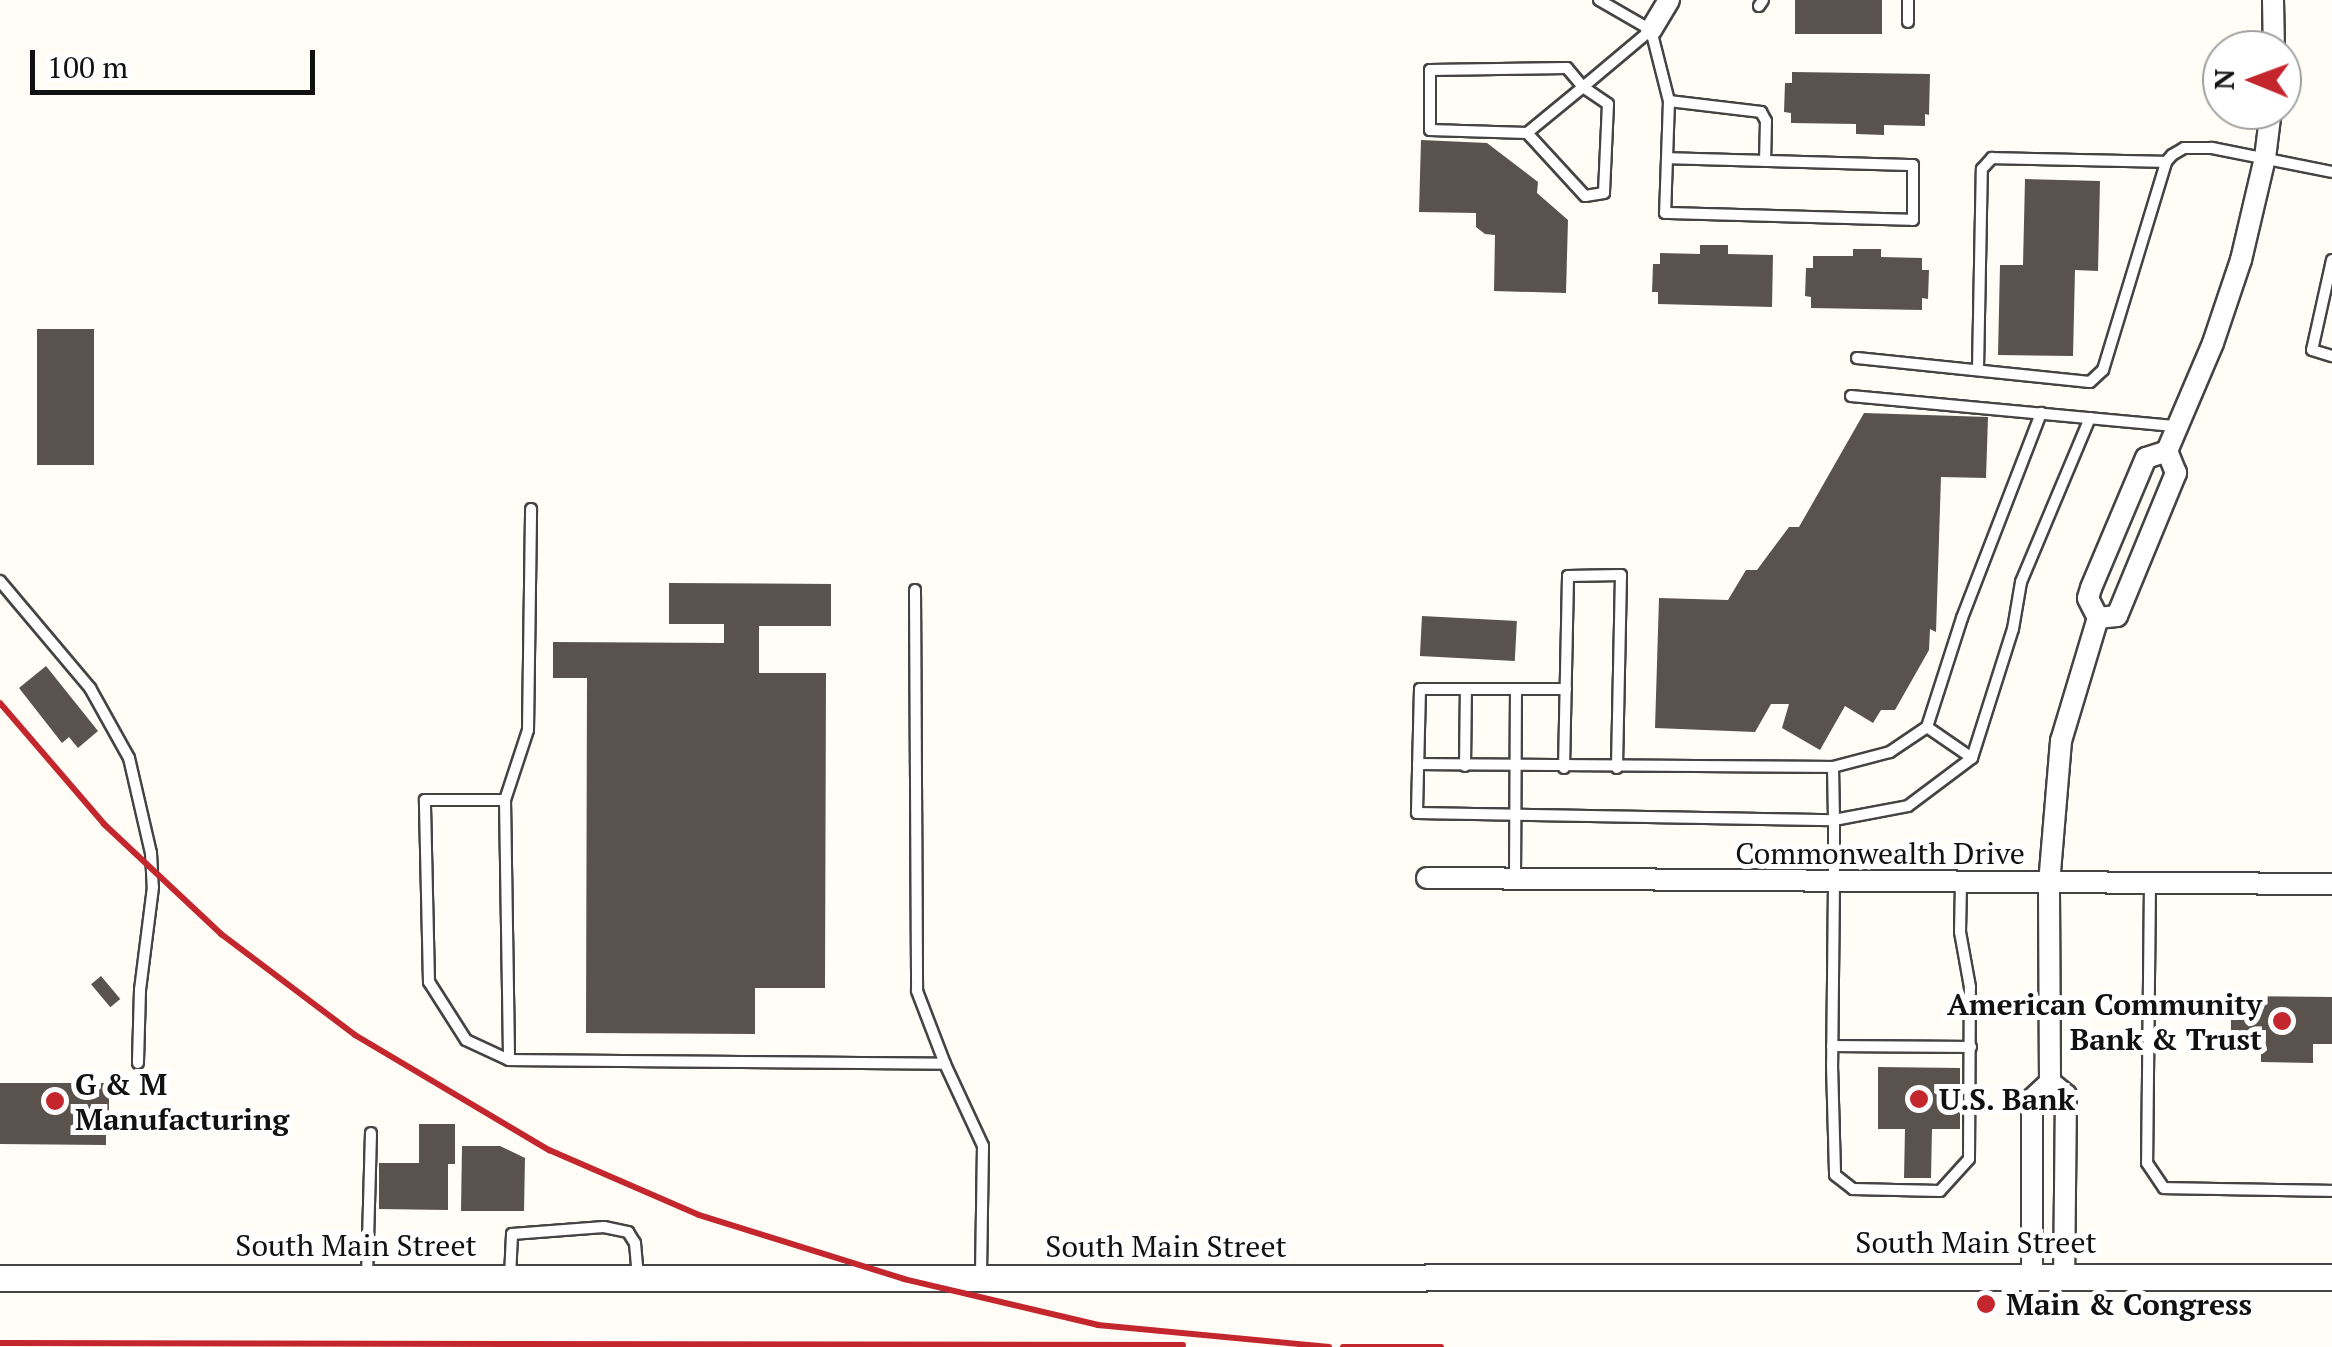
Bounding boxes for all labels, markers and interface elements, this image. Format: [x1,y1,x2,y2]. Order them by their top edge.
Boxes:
scale bar [35,30,320,92]
north arrow [2202,30,2302,130]
text: 100 m [47,47,128,87]
text: N [2205,69,2242,90]
street label: Commonwealth Drive [1735,835,2025,871]
place label: American Community Bank & Trust [1947,986,2262,1056]
marker: American Community Bank & Trust [2271,1010,2293,1032]
place label: G & M Manufacturing [75,1066,289,1136]
place label: U.S. Bank [1939,1081,2076,1117]
marker: U.S. Bank [1908,1088,1930,1110]
marker: G & M Manufacturing [44,1090,66,1112]
street label: South Main Street [1855,1224,2097,1260]
street label: South Main Street [235,1227,477,1263]
street label: South Main Street [1045,1228,1287,1264]
place label: Main & Congress [2006,1286,2252,1322]
marker: Main & Congress [1975,1293,1997,1315]

